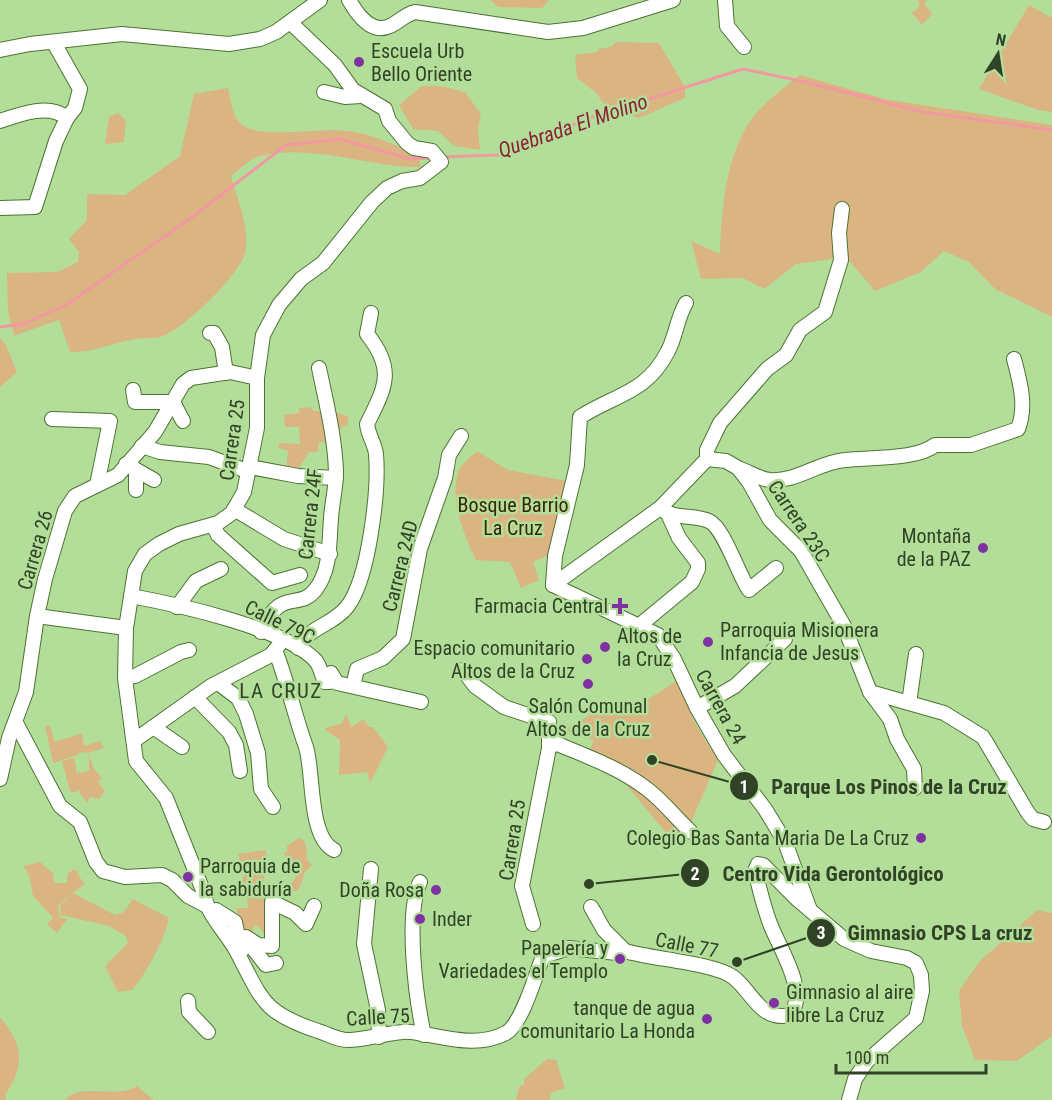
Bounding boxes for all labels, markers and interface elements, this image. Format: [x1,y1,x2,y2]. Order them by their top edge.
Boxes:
north arrow [968,24,1028,84]
text: N [994,30,1008,50]
place label: Escuela Urb Bello Oriente [371,39,472,86]
marker: Escuela Urb Bello Oriente [352,55,366,69]
water label: Quebrada El Molino [495,89,651,163]
street label: Carrera 25 [214,398,250,482]
street label: Carrera 24F [293,467,327,561]
street label: Carrera 23C [763,476,835,566]
park label: Bosque Barrio La Cruz [457,493,569,540]
street label: Carrera 26 [12,507,58,593]
street label: Carrera 24D [377,518,423,614]
place label: Montaña de la PAZ [897,524,971,571]
marker: Montaña de la PAZ [976,541,990,555]
place label: Farmacia Central [474,594,608,618]
street label: Calle 79C [241,595,319,649]
marker: Farmacia Central [613,599,627,613]
place label: Parroquia Misionera Infancia de Jesus [720,618,879,665]
place label: Altos de la Cruz [617,624,682,671]
marker: Parroquia Misionera Infancia de Jesus [701,635,715,649]
place label: Espacio comunitario Altos de la Cruz [414,636,575,683]
marker: Altos de la Cruz [598,640,612,654]
marker: Espacio comunitario Altos de la Cruz [580,652,594,666]
street label: Carrera 24 [691,665,751,749]
marker: Salón Comunal Altos de la Cruz [581,677,595,691]
district label: LA CRUZ [239,679,323,703]
place label: Salón Comunal Altos de la Cruz [526,694,650,741]
callout: Parque Los Pinos de la Cruz [729,767,1018,806]
text: Parque Los Pinos de la Cruz [771,775,1007,799]
text: 1 [739,776,749,797]
street label: Carrera 25 [494,798,530,882]
place label: Colegio Bas Santa Maria De La Cruz [626,826,909,850]
marker: Colegio Bas Santa Maria De La Cruz [914,831,928,845]
place label: Parroquia de la sabiduría [200,854,300,901]
callout: Centro Vida Gerontológico [680,854,956,893]
text: Centro Vida Gerontológico [722,862,944,886]
text: 2 [690,863,700,884]
marker: Parroquia de la sabiduría [181,870,195,884]
place label: Doña Rosa [339,878,424,902]
marker: Doña Rosa [429,883,443,897]
place label: Inder [432,907,472,931]
marker: Inder [413,912,427,926]
callout: Gimnasio CPS La cruz [806,913,1044,952]
text: Gimnasio CPS La cruz [848,921,1032,945]
text: 3 [816,922,826,943]
street label: Calle 77 [653,927,721,963]
place label: Papelería y Variedades el Templo [439,936,608,983]
marker: Papelería y Variedades el Templo [613,952,627,966]
place label: Gimnasio al aire libre La Cruz [786,980,913,1027]
place label: tanque de agua comunitario La Honda [521,996,695,1043]
marker: Gimnasio al aire libre La Cruz [767,996,781,1010]
street label: Calle 75 [346,1003,411,1031]
marker: tanque de agua comunitario La Honda [700,1012,714,1026]
scale bar [836,1037,986,1075]
text: 100 m [845,1047,889,1068]

